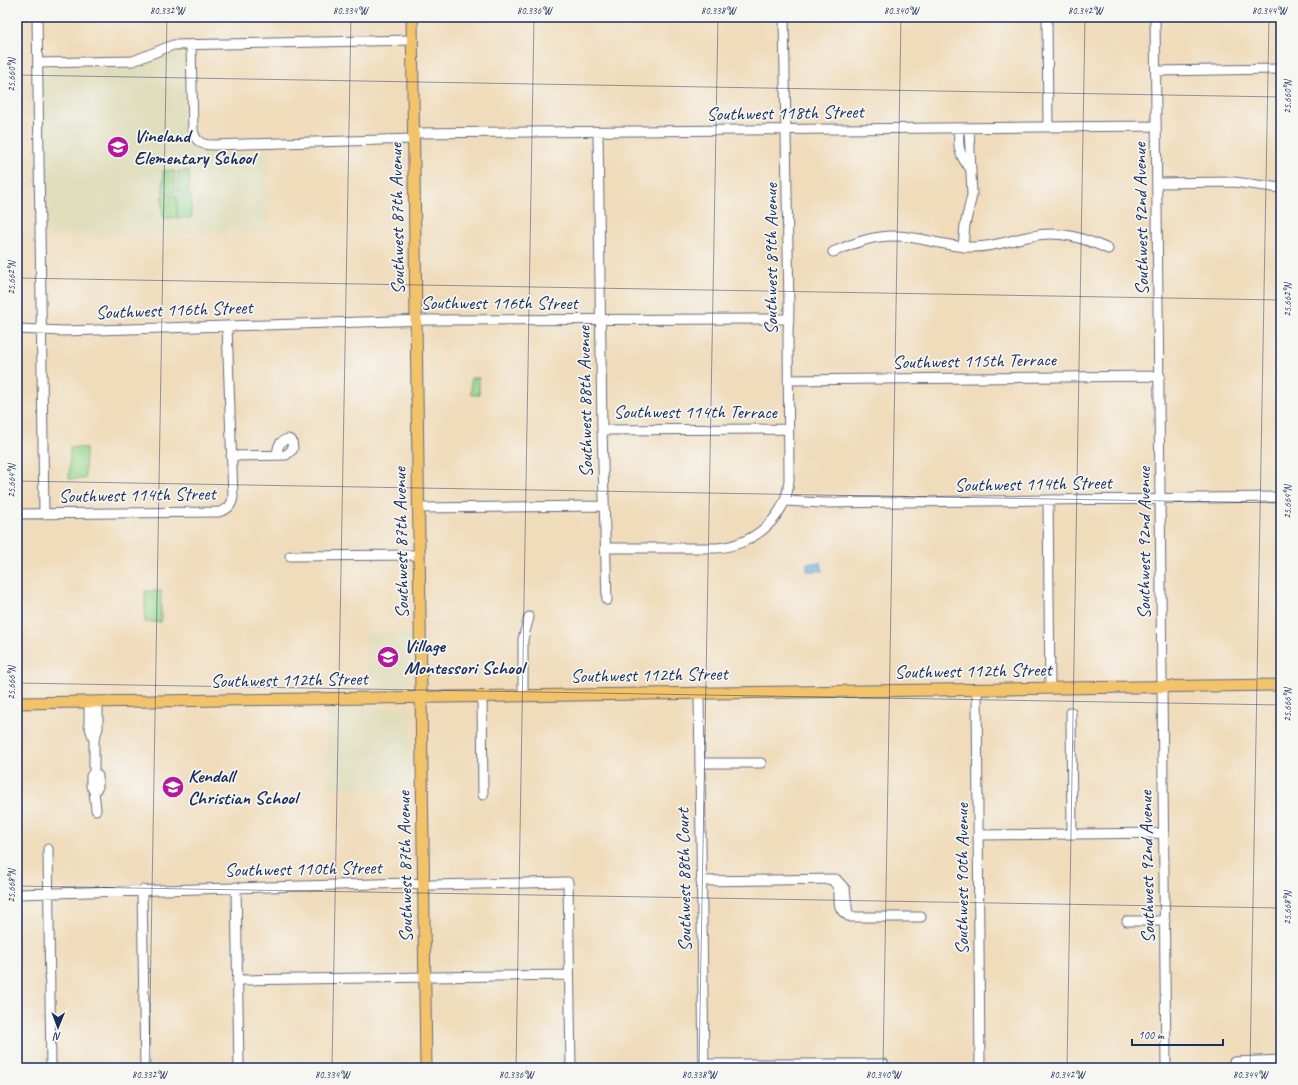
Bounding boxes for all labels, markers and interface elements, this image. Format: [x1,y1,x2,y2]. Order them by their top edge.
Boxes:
text: 80.332°W [150,4,186,17]
text: 80.334°W [333,4,369,17]
text: 80.336°W [517,4,553,17]
text: 80.338°W [701,4,737,17]
text: 80.340°W [884,4,920,17]
text: 80.342°W [1068,4,1104,17]
text: 80.344°W [1252,4,1288,17]
text: 25.660°N [5,56,18,92]
text: 25.660°N [1281,78,1294,114]
street label: Southwest 118th Street [706,100,866,126]
place label: Vineland Elementary School [134,124,258,170]
school or university icon: Vineland Elementary School [105,134,131,160]
street label: Southwest 87th Avenue [384,141,410,295]
street label: Southwest 92nd Avenue [1128,141,1154,295]
street label: Southwest 89th Avenue [759,181,783,335]
text: 25.662°N [5,259,18,295]
text: 25.662°N [1281,281,1294,317]
street label: Southwest 116th Street [420,291,579,315]
street label: Southwest 116th Street [95,295,255,325]
street label: Southwest 88th Avenue [572,324,598,478]
street label: Southwest 115th Terrace [892,348,1058,374]
street label: Southwest 114th Terrace [613,400,779,424]
text: 25.664°N [5,462,18,498]
street label: Southwest 87th Avenue [388,465,414,619]
street label: Southwest 92nd Avenue [1132,465,1156,619]
street label: Southwest 114th Street [954,471,1114,497]
street label: Southwest 114th Street [58,482,218,508]
text: 25.664°N [1281,483,1294,519]
place label: Village Montessori School [404,634,528,680]
school or university icon: Village Montessori School [375,644,401,670]
street label: Southwest 112th Street [894,658,1054,684]
street label: Southwest 112th Street [570,662,730,688]
text: 25.666°N [5,664,18,700]
street label: Southwest 112th Street [210,667,370,693]
text: 25.666°N [1281,686,1294,722]
place label: Kendall Christian School [188,764,301,810]
school or university icon: Kendall Christian School [160,774,186,800]
street label: Southwest 87th Avenue [392,789,418,943]
street label: Southwest 92nd Avenue [1134,789,1160,943]
street label: Southwest 90th Avenue [950,801,974,955]
street label: Southwest 88th Court [671,806,697,952]
street label: Southwest 110th Street [224,856,384,882]
text: 25.668°N [5,867,18,903]
text: 25.668°N [1281,889,1294,925]
north arrow [38,1007,78,1047]
scale bar [1132,1021,1223,1047]
text: 100 m [1138,1027,1165,1043]
text: N [52,1030,61,1044]
text: 80.332°W [132,1068,168,1081]
text: 80.334°W [315,1068,351,1081]
text: 80.336°W [499,1068,535,1081]
text: 80.338°W [682,1068,718,1081]
text: 80.340°W [866,1068,902,1081]
text: 80.342°W [1050,1068,1086,1081]
text: 80.344°W [1233,1068,1269,1081]

